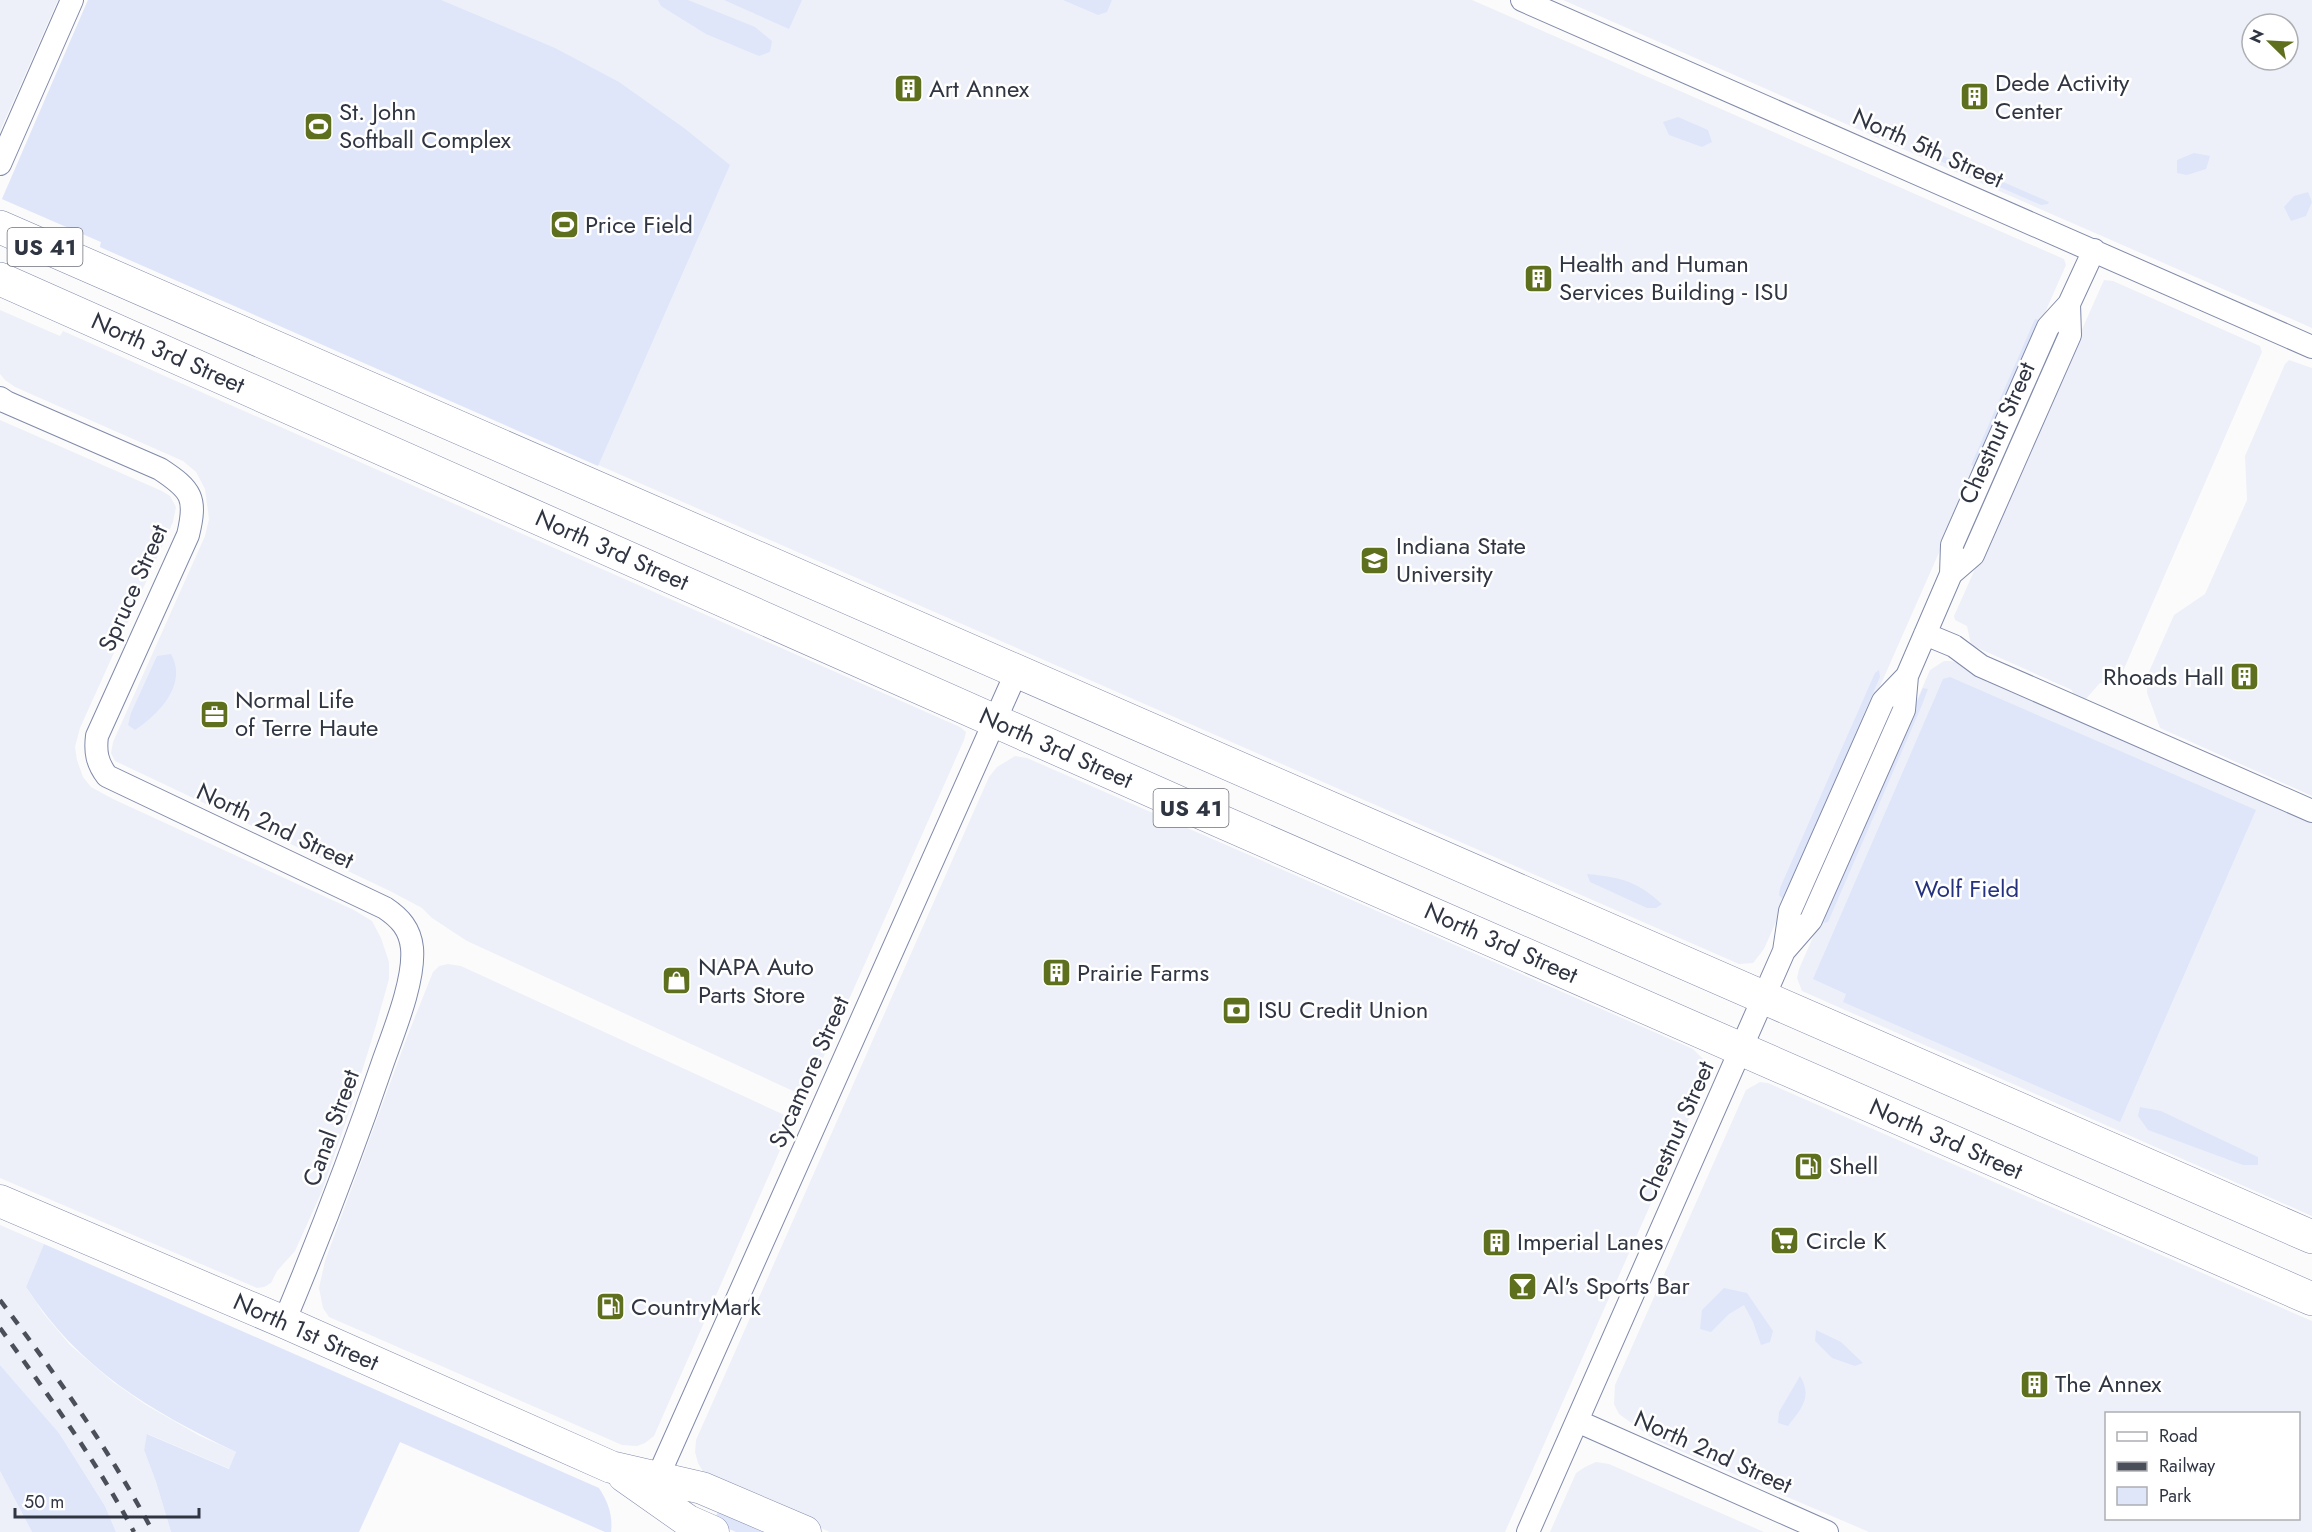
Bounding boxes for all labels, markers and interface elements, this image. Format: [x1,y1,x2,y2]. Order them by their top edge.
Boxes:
north arrow [2240,12,2300,72]
text: N [2244,26,2270,47]
place label: Dede Activity Center [1995,65,2130,128]
place label: Art Annex [929,71,1030,106]
building icon: Art Annex [892,73,924,105]
building icon: Dede Activity Center [1958,81,1990,113]
place label: St. John Softball Complex [339,94,512,157]
street label: North 5th Street [1847,99,2009,197]
sports icon: St. John Softball Complex [302,110,334,142]
place label: Price Field [585,207,693,242]
sports icon: Price Field [548,209,580,241]
road number: US 41 [8,228,82,266]
place label: Health and Human Services Building - ISU [1559,246,1788,309]
building icon: Health and Human Services Building - ISU [1522,262,1554,294]
street label: North 3rd Street [86,303,251,402]
street label: Chestnut Street [1950,356,2044,509]
street label: North 3rd Street [530,500,695,599]
street label: Spruce Street [89,518,176,657]
place label: Indiana State University [1396,528,1526,591]
school or university icon: Indiana State University [1359,544,1391,576]
place label: Rhoads Hall [2103,659,2224,694]
building icon: Rhoads Hall [2229,661,2261,693]
place label: Normal Life of Terre Haute [235,682,378,745]
office icon: Normal Life of Terre Haute [198,698,230,730]
street label: North 3rd Street [974,698,1139,797]
street label: North 2nd Street [191,774,360,877]
road number: US 41 [1154,789,1228,827]
park label: Wolf Field [1915,871,2019,906]
street label: North 3rd Street [1419,893,1584,992]
place label: NAPA Auto Parts Store [698,949,814,1012]
place label: Prairie Farms [1077,955,1209,990]
building icon: Prairie Farms [1040,957,1072,989]
shop icon: NAPA Auto Parts Store [661,965,693,997]
street label: Sycamore Street [759,990,858,1153]
place label: ISU Credit Union [1258,992,1428,1027]
bank icon: ISU Credit Union [1221,994,1253,1026]
street label: Chestnut Street [1629,1055,1723,1208]
street label: Canal Street [293,1064,368,1191]
street label: North 3rd Street [1864,1089,2029,1188]
place label: Shell [1829,1148,1878,1183]
fuel station icon: Shell [1792,1150,1824,1182]
place label: Circle K [1806,1223,1887,1258]
place label: Imperial Lanes [1517,1224,1663,1259]
supermarket icon: Circle K [1769,1225,1801,1257]
building icon: Imperial Lanes [1480,1226,1512,1258]
place label: Al's Sports Bar [1543,1268,1690,1303]
bar icon: Al's Sports Bar [1506,1270,1538,1302]
street label: North 1st Street [228,1284,385,1379]
place label: CountryMark [631,1289,761,1324]
fuel station icon: CountryMark [594,1291,626,1323]
place label: The Annex [2055,1366,2162,1401]
building icon: The Annex [2018,1368,2050,1400]
street label: North 2nd Street [1628,1401,1798,1502]
legend [2105,1412,2300,1520]
text: Road [2159,1423,2198,1449]
text: Railway [2159,1453,2215,1479]
scale bar [15,1481,200,1519]
text: Park [2159,1483,2191,1509]
text: 50 m [24,1489,64,1515]

